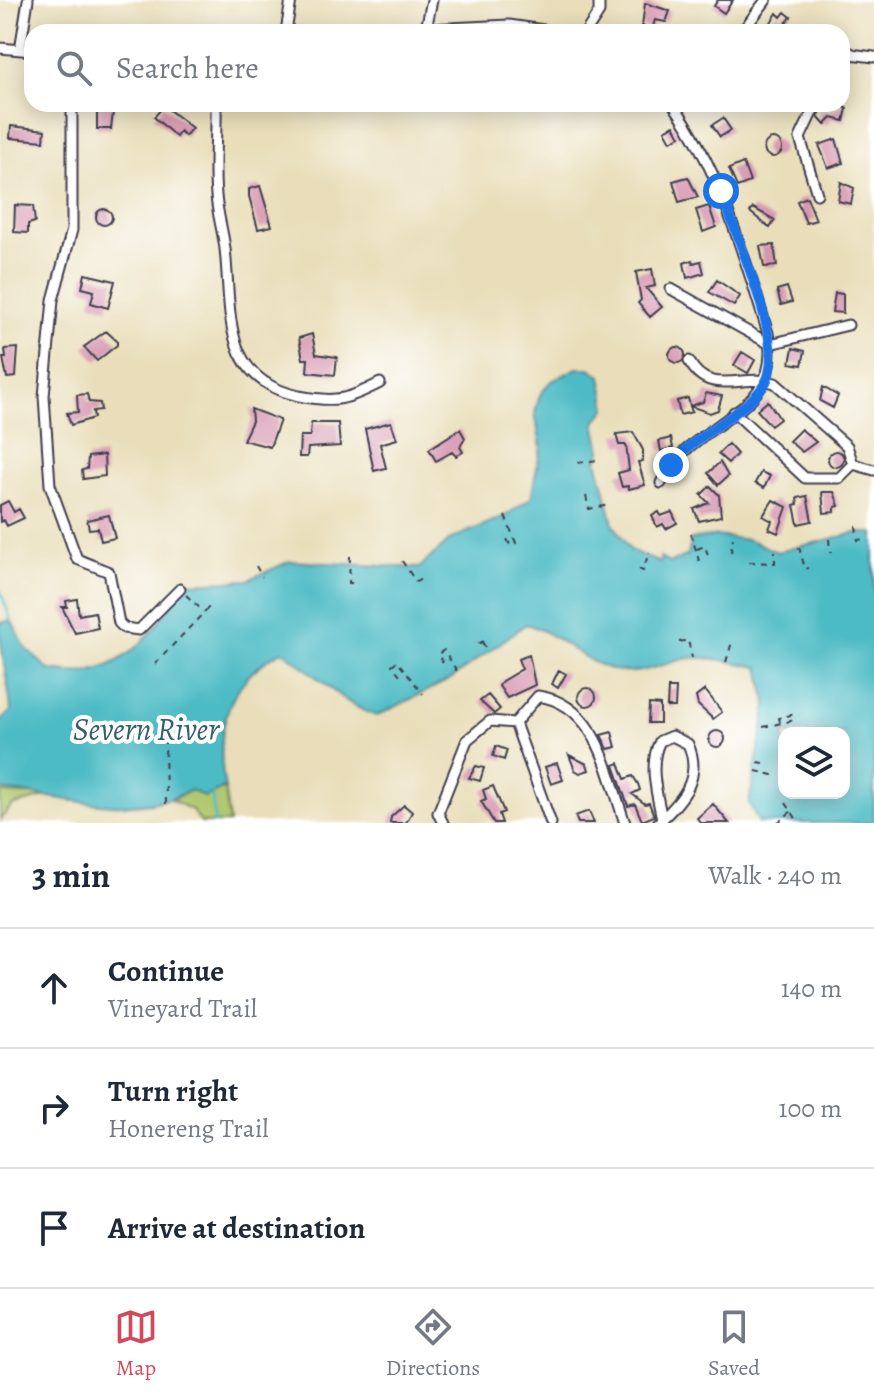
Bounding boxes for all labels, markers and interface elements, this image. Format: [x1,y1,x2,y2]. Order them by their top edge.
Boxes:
search box [24,24,850,112]
icon: search [52,46,96,90]
text: Search here [116,48,259,88]
route start [703,173,739,209]
route end [653,447,689,483]
water label: Severn River [73,707,220,751]
map controls [778,727,850,799]
button: layers [778,727,850,799]
text: 3 min [32,852,110,899]
text: Walk · 240 m [708,858,842,893]
text: Continue [108,951,224,991]
icon: ahead [32,966,76,1010]
text: 140 m [781,971,842,1006]
text: Vineyard Trail [108,991,257,1026]
text: Turn right [108,1071,238,1111]
icon: right [32,1086,76,1130]
text: 100 m [779,1091,842,1126]
text: Honereng Trail [108,1111,269,1146]
icon: arrive [32,1206,76,1250]
text: Arrive at destination [108,1208,365,1248]
tab: Map [114,1305,158,1383]
tab: Directions [386,1305,480,1383]
tab: Saved [708,1305,760,1383]

